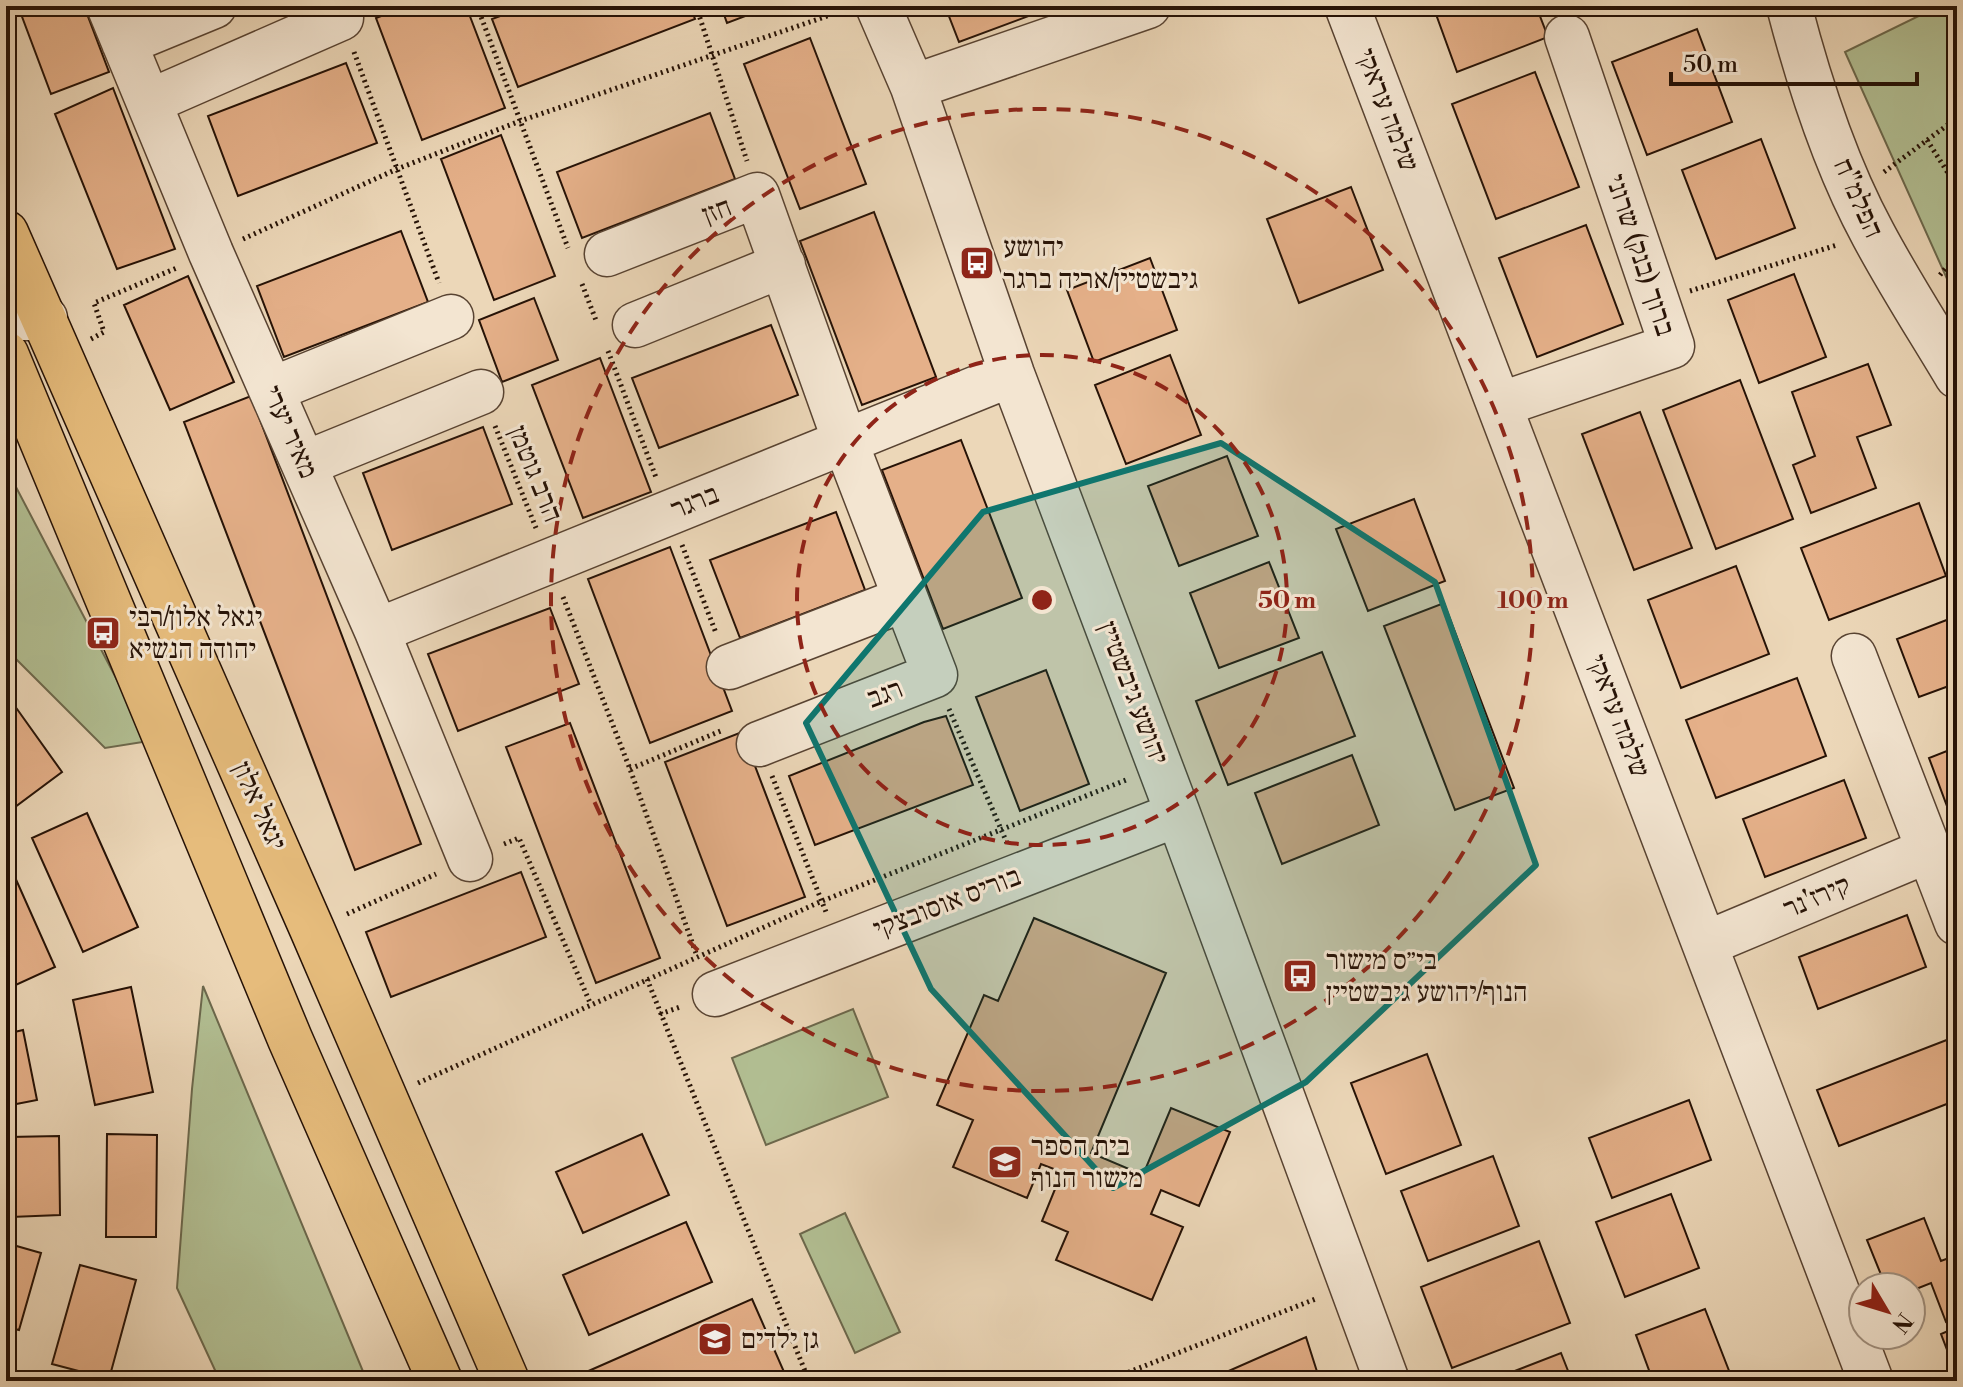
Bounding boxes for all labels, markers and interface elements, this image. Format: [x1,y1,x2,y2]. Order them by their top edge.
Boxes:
scale bar [1671,36,1917,86]
street label: שלמה עראקי [1347,43,1427,177]
text: 50 m [1683,50,1738,80]
street label: הפלמ"ח [1825,153,1891,243]
street label: ברוך (בנק) שרוני [1597,170,1683,340]
street label: חזן [697,190,737,232]
place label: יהושע גיבשטיין/אריה ברגר [1003,230,1198,297]
bus stop icon: יהושע גיבשטיין/אריה ברגר [958,244,996,282]
street label: מאיר יערי [254,380,326,484]
street label: הרב גוטמן [500,421,570,527]
street label: ברגר [666,477,724,527]
centre of rings [1028,586,1056,614]
text: 50 m [1258,586,1316,616]
text: 100 m [1497,586,1569,616]
place label: יגאל אלון/רבי יהודה הנשיא [129,600,262,667]
bus stop icon: יגאל אלון/רבי יהודה הנשיא [84,614,122,652]
street label: יהושע גיבשטיין [1090,616,1176,770]
street label: שלמה עראקי [1578,649,1658,783]
street label: רגב [862,671,908,717]
street label: יגאל אלון [224,756,294,856]
street label: בוריס אוסובצקי [868,859,1026,947]
street label: קירז'נר [1778,867,1856,927]
place label: בי״ס מישור הנוף/יהושע גיבשטיין [1326,943,1528,1010]
bus stop icon: בי״ס מישור הנוף/יהושע גיבשטיין [1281,957,1319,995]
place label: בית הספר מישור הנוף [1031,1129,1143,1196]
school or university icon: בית הספר מישור הנוף [986,1143,1024,1181]
north arrow [1847,1271,1927,1351]
text: N [1885,1307,1918,1338]
school or university icon: גן ילדים [696,1320,734,1358]
place label: גן ילדים [741,1322,819,1357]

